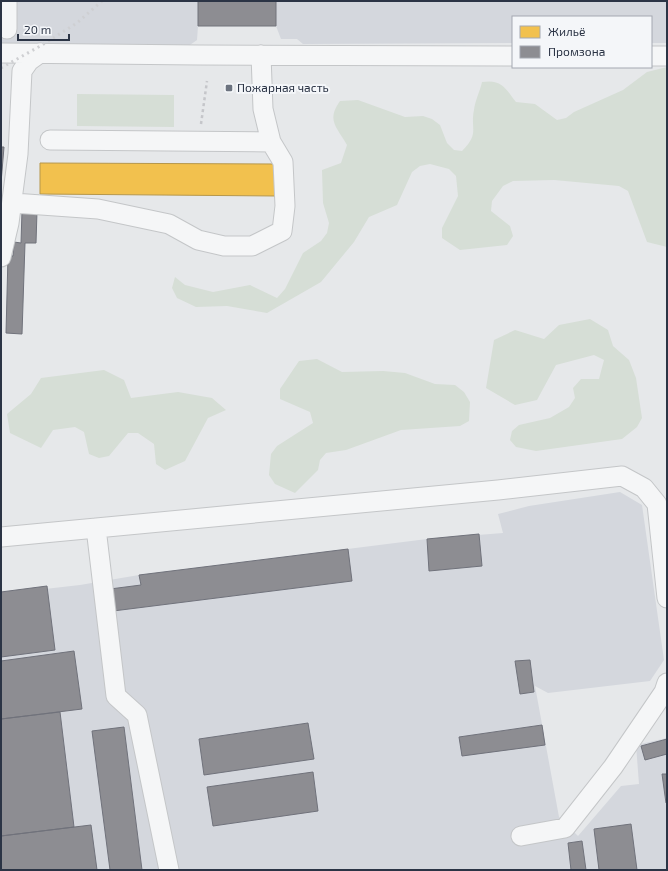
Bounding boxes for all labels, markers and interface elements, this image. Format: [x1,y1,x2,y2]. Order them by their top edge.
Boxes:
scale bar [18,16,69,42]
legend [512,16,652,68]
text: 20 m [24,22,51,36]
text: Жильё [548,24,585,38]
text: Промзона [548,44,605,58]
place label: Пожарная часть [237,80,329,94]
marker: Пожарная часть [224,83,234,93]

